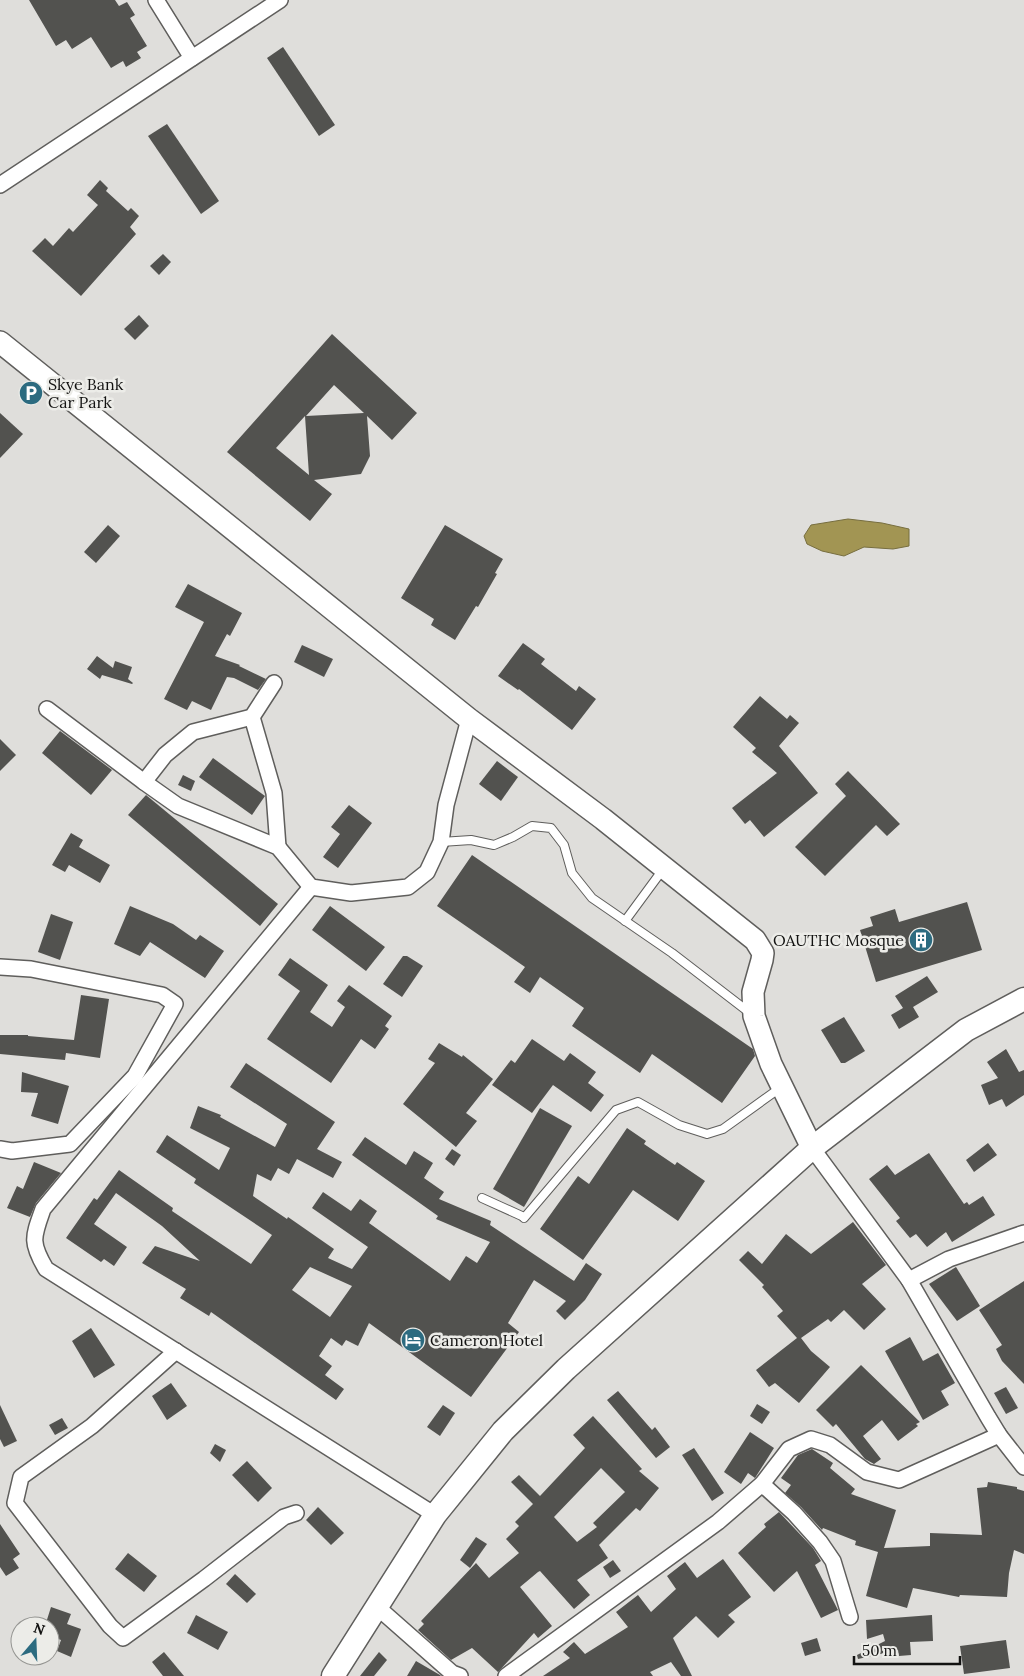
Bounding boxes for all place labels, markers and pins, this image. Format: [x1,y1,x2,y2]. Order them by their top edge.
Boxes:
place label: Skye Bank Car Park [48,374,124,412]
parking icon: Skye Bank Car Park [18,380,44,406]
building icon: OAUTHC Mosque [908,927,934,953]
place label: OAUTHC Mosque [773,930,904,950]
hotel icon: Cameron Hotel [400,1327,426,1353]
place label: Cameron Hotel [430,1330,543,1350]

